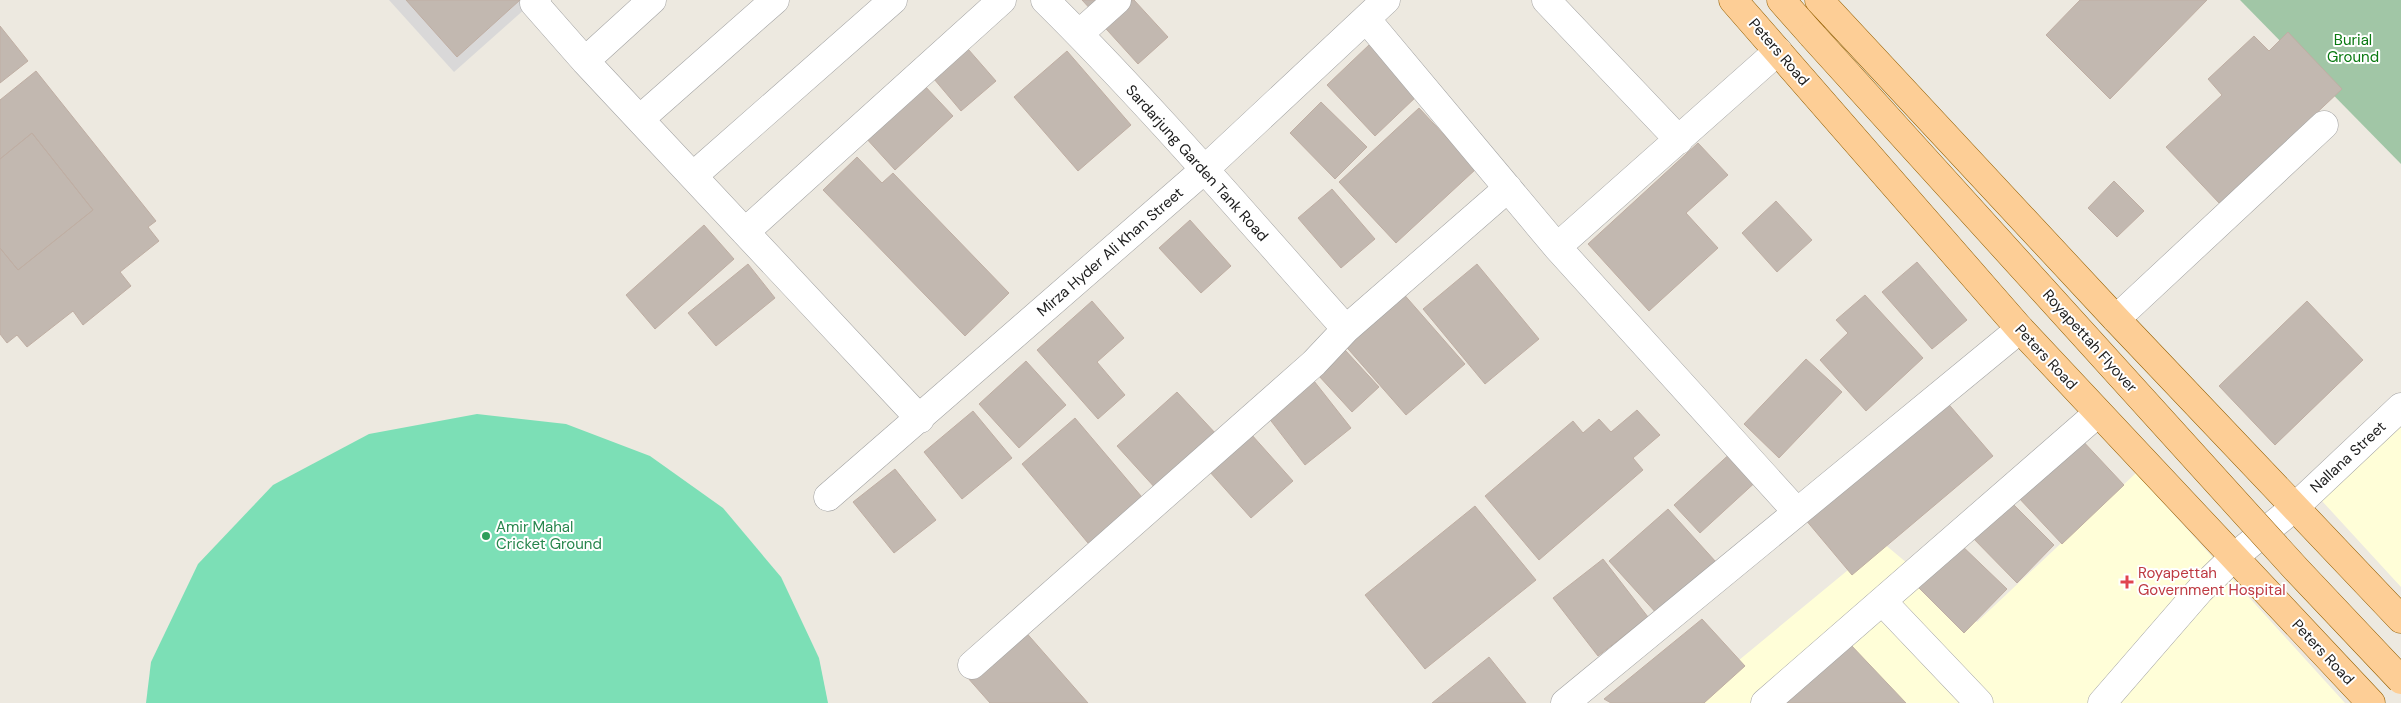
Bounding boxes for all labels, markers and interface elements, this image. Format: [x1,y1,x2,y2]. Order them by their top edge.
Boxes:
street label: Peters Road [1744,14,1814,90]
park label: Burial Ground [2327,30,2379,67]
street label: Sardarjung Garden Tank Road [1121,80,1273,246]
street label: Mirza Hyder Ali Khan Street [1033,183,1187,321]
street label: Royapettah Flyover [2038,285,2142,397]
street label: Peters Road [2010,320,2082,394]
street label: Nallana Street [2306,417,2390,497]
place label: Amir Mahal Cricket Ground [496,517,602,554]
marker: Amir Mahal Cricket Ground [480,530,492,542]
place label: Royapettah Government Hospital [2138,563,2285,600]
marker: Royapettah Government Hospital [2120,575,2134,589]
street label: Peters Road [2287,615,2359,689]

